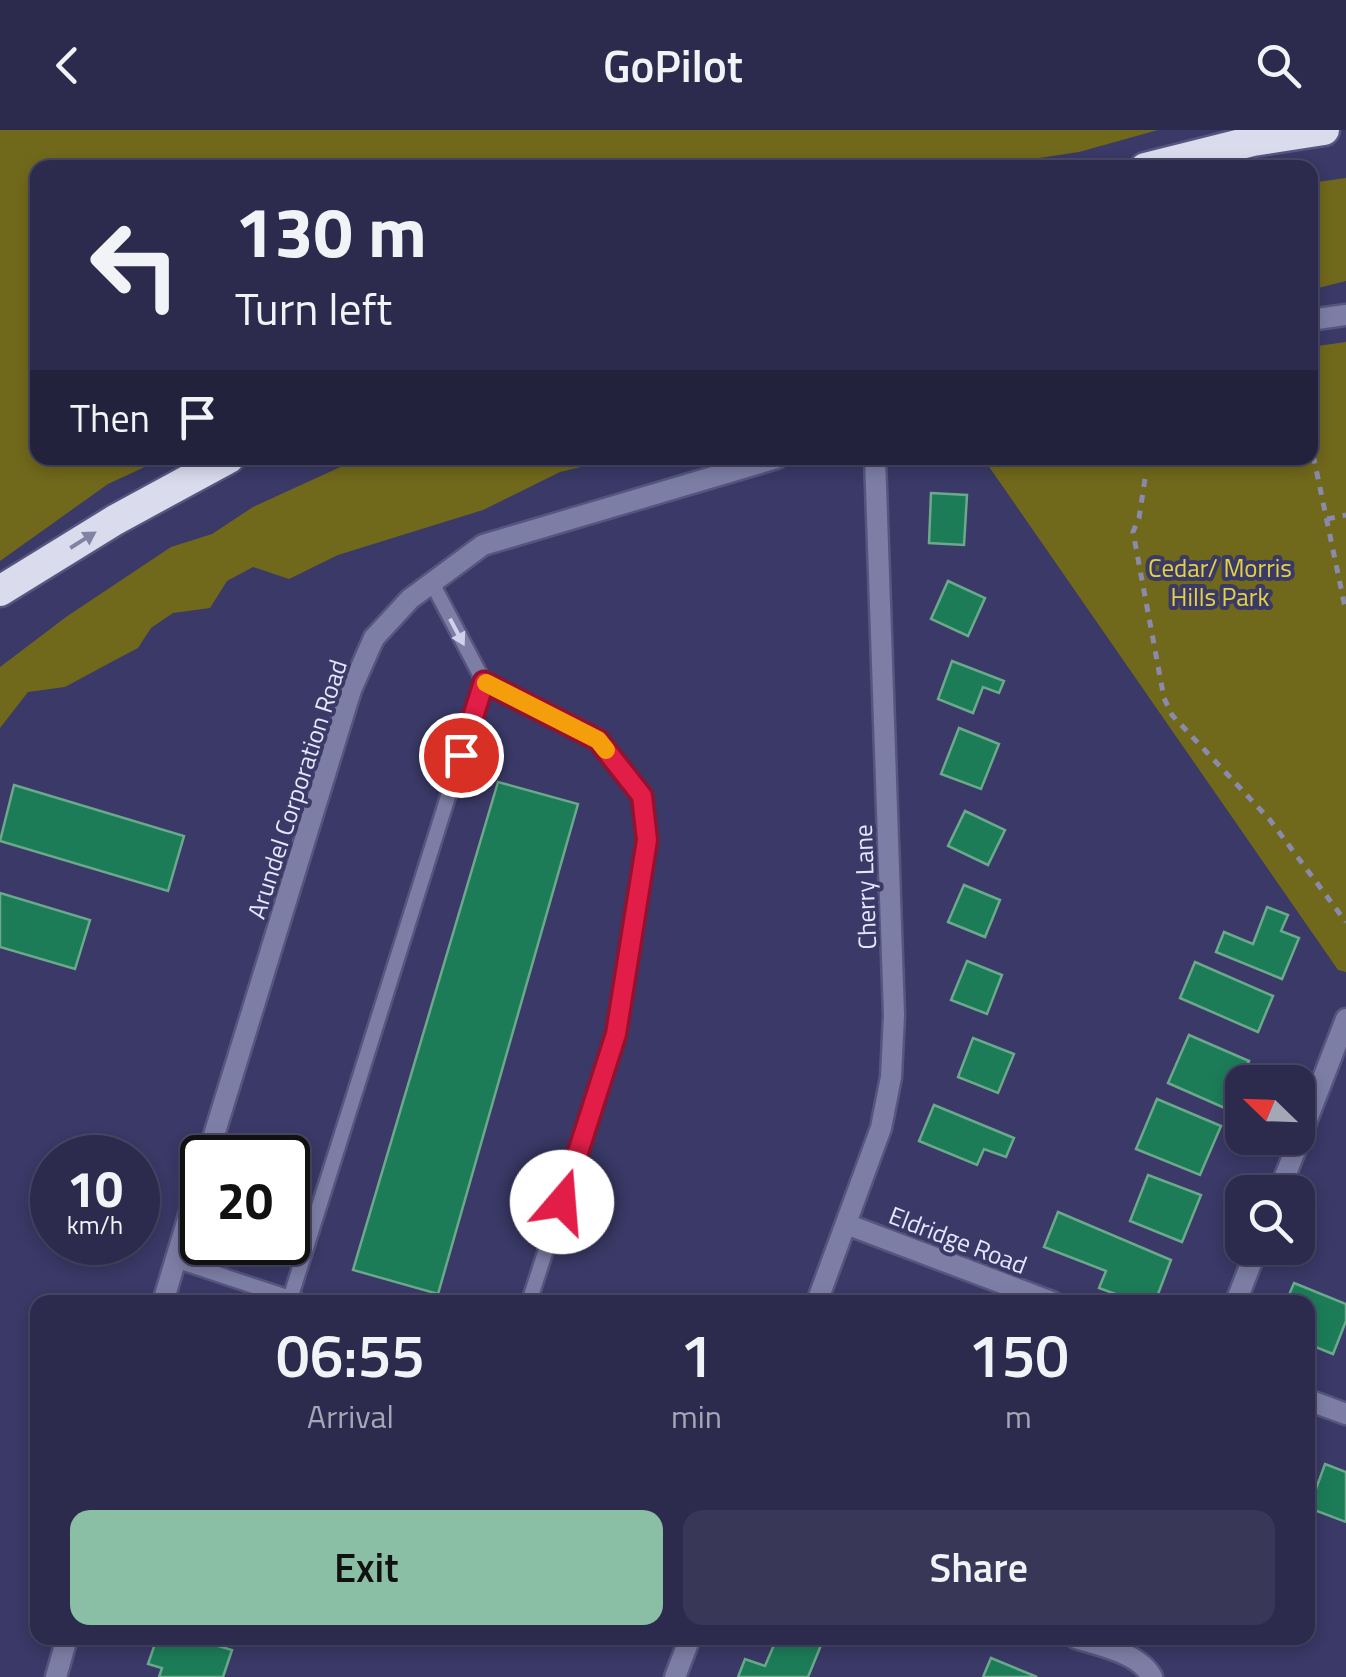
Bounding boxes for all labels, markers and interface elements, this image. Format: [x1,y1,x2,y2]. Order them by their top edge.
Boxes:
text: GoPilot [603,31,743,99]
icon: back [40,38,95,93]
icon: search [1251,38,1306,93]
text: 130 m [235,178,427,284]
icon: left [70,200,200,330]
text: Turn left [235,274,392,342]
text: Then [70,389,150,447]
icon: arrive [170,390,225,445]
one-way arrow [69,532,97,549]
park label: Cedar/ Morris Hills Park [1148,549,1292,616]
one-way arrow [449,617,466,646]
street label: Arundel Corporation Road [237,654,357,924]
pin [419,713,504,798]
icon: arrive [434,728,489,783]
street label: Cherry Lane [844,824,886,950]
north arrow [1225,1065,1315,1155]
map controls [1225,1065,1315,1265]
speed limit sign: 20 [180,1135,310,1265]
text: 10 [67,1150,123,1226]
position arrow [510,1150,614,1254]
button: search [1225,1175,1315,1265]
street label: Eldridge Road [883,1196,1033,1284]
text: km/h [67,1206,123,1244]
text: 06:55 [276,1309,425,1400]
text: 1 [680,1309,713,1400]
text: 150 [968,1309,1069,1400]
text: Arrival [307,1392,394,1440]
text: min [671,1392,722,1440]
text: m [1005,1392,1032,1440]
button: Exit [70,1510,663,1625]
button: Share [683,1510,1275,1625]

